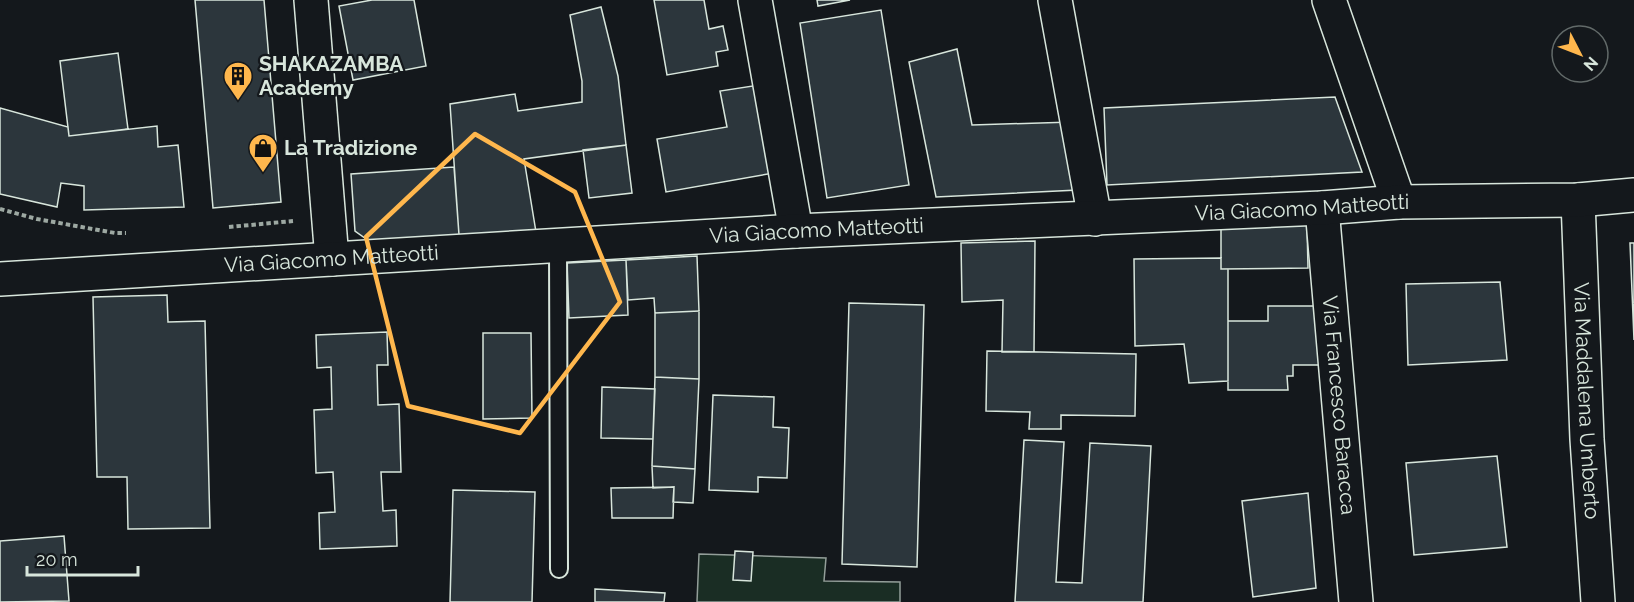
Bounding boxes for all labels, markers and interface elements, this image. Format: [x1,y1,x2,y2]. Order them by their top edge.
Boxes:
north arrow [1550,24,1610,84]
place label: SHAKAZAMBA Academy [259,51,404,100]
text: N [1580,53,1602,75]
building icon: SHAKAZAMBA Academy [222,60,254,102]
shop icon: La Tradizione [247,132,279,174]
place label: La Tradizione [284,135,418,160]
street label: Via Giacomo Matteotti [1194,189,1409,226]
street label: Via Giacomo Matteotti [709,212,924,248]
street label: Via Giacomo Matteotti [223,240,439,277]
street label: Via Maddalena Umberto [1569,282,1605,520]
street label: Via Francesco Baracca [1318,294,1361,516]
scale bar [27,539,138,577]
text: 20 m [36,549,78,570]

